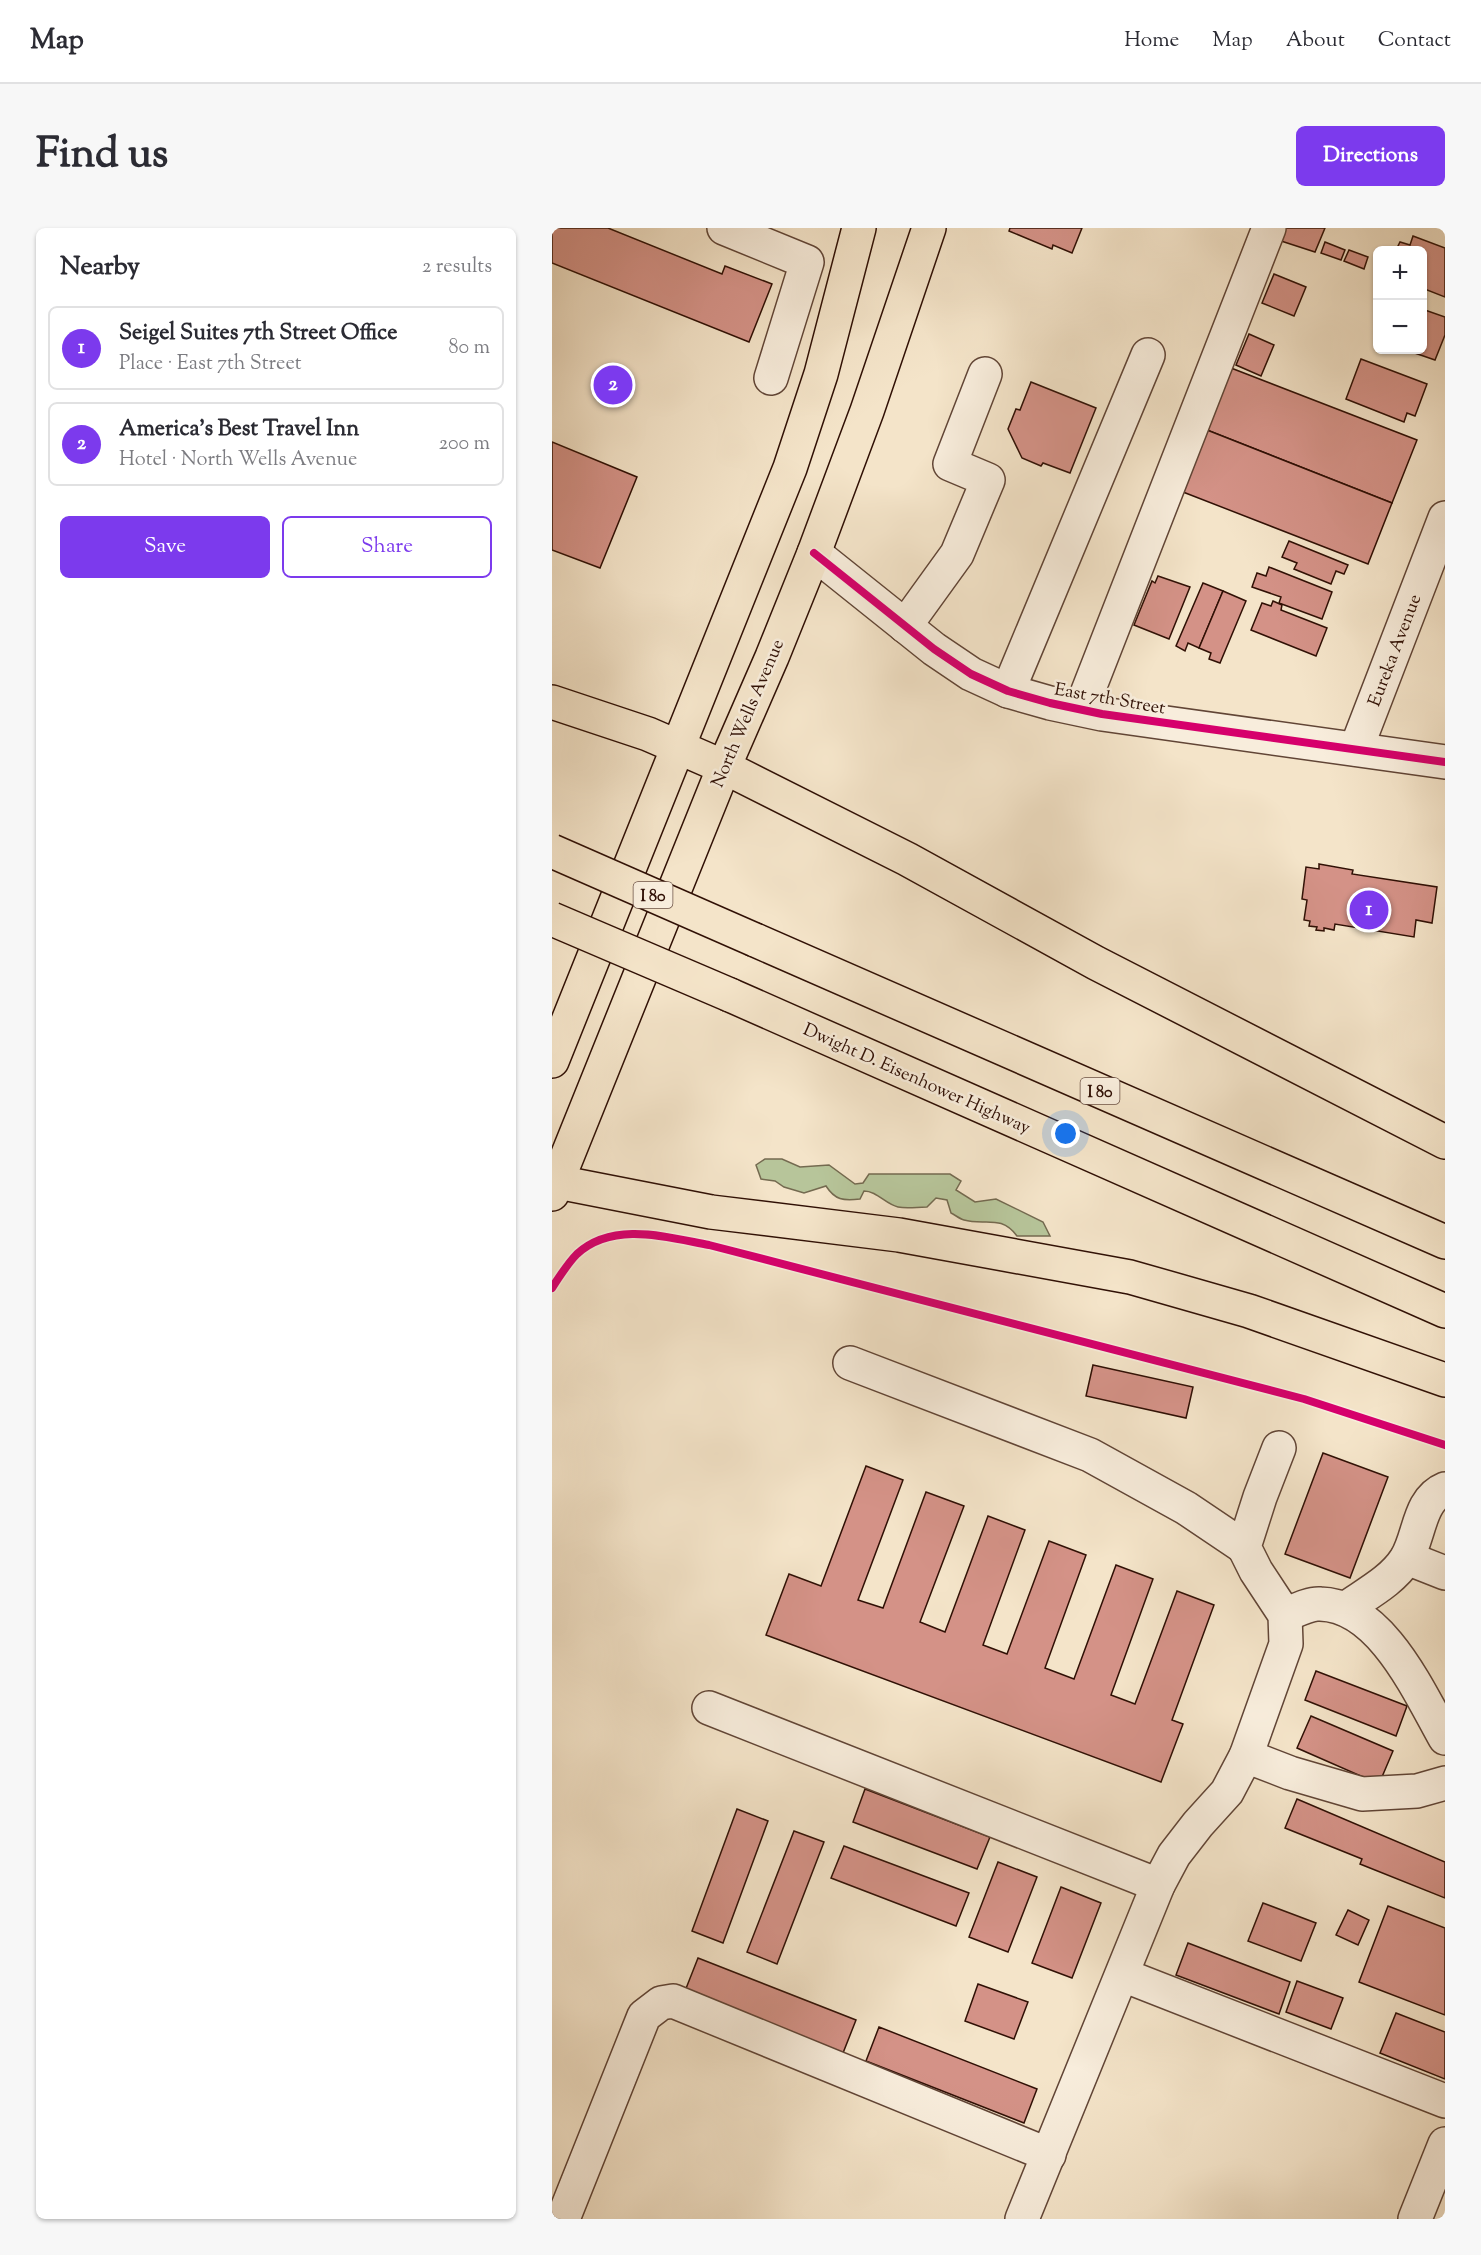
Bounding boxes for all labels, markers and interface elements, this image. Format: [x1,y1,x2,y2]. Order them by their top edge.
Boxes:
text: Map [30,21,84,61]
text: Home [1124,26,1179,56]
text: Map [1212,26,1253,56]
text: About [1286,26,1345,56]
text: Contact [1378,26,1451,56]
text: Find us [36,126,168,186]
button: Directions [1296,126,1445,186]
map controls [1373,246,1427,354]
button: + [1373,246,1427,300]
text: Nearby [60,249,140,286]
text: 2 results [422,253,492,282]
button: − [1373,300,1427,354]
text: Seigel Suites 7th Street Office [119,318,397,350]
text: 1 [78,334,85,363]
text: 80 m [449,334,490,363]
text: Place · East 7th Street [119,350,301,379]
pin: 2 [594,362,632,408]
text: America's Best Travel Inn [119,414,359,446]
text: 2 [77,430,86,459]
text: 200 m [439,430,490,459]
text: Hotel · North Wells Avenue [119,446,357,475]
button: Save [60,516,270,578]
button: Share [282,516,492,578]
street label: Eureka Avenue [1363,591,1429,711]
street label: North Wells Avenue [706,636,792,792]
street label: East 7th Street [1052,677,1167,723]
road number: I 80 [634,882,672,908]
pin: 1 [1350,888,1388,932]
street label: Dwight D. Eisenhower Highway [798,1018,1034,1142]
road number: I 80 [1080,1078,1120,1104]
your location [1051,1119,1080,1148]

